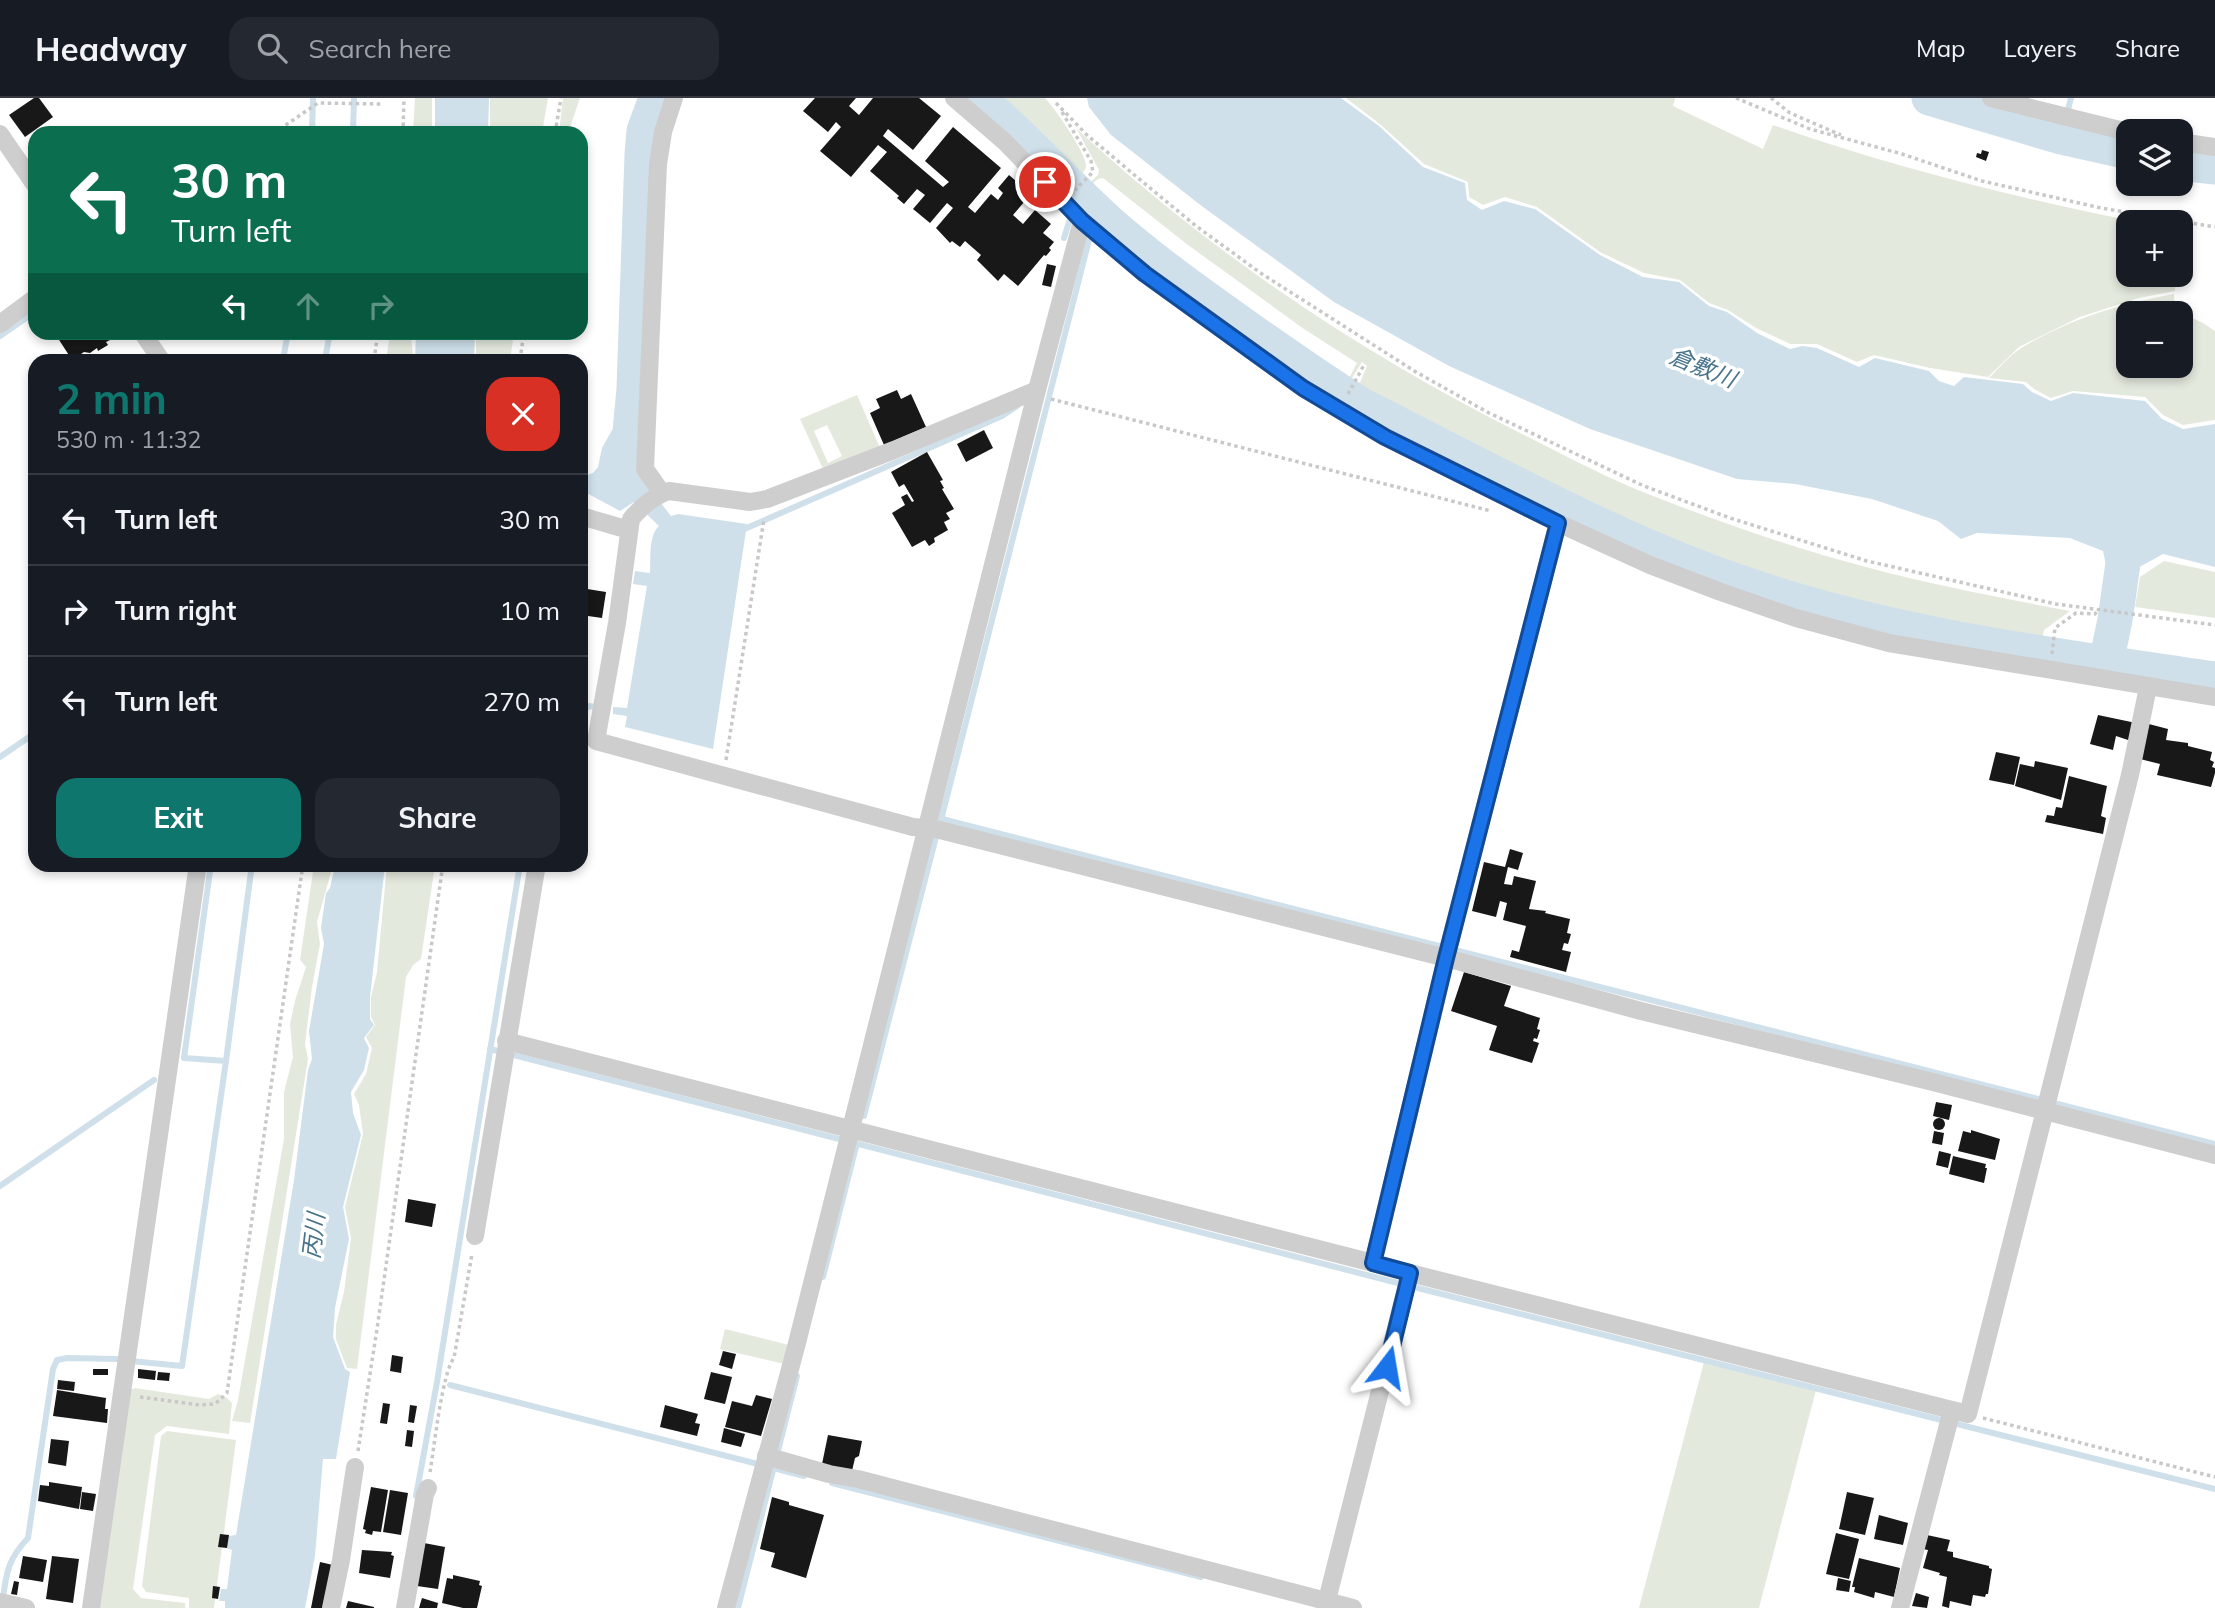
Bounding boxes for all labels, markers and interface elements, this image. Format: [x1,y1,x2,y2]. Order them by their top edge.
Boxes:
search box [229,17,719,80]
text: Headway [35,28,187,69]
icon: search [253,29,291,67]
text: Search here [309,32,451,65]
text: Map [1916,33,1965,63]
text: Layers [2003,33,2077,63]
text: Share [2115,33,2180,63]
map controls [2116,119,2193,378]
button: layers [2116,119,2193,196]
text: 30 m [171,149,287,210]
pin [1015,152,1075,212]
icon: left [56,154,147,245]
icon: arrive [1026,163,1064,201]
text: Turn left [171,210,291,250]
button: + [2116,210,2193,287]
icon: left [216,287,254,325]
icon: ahead [289,287,327,325]
icon: right [362,287,400,325]
button: − [2116,301,2193,378]
water label: 倉敷川 [1666,341,1743,394]
text: 2 min [56,372,167,425]
button: close [486,377,560,451]
text: 530 m · 11:32 [56,425,201,454]
icon: left [56,501,94,539]
text: Turn left [115,503,217,536]
text: 30 m [499,503,560,536]
icon: right [56,592,94,630]
text: Turn right [115,594,236,627]
text: 10 m [499,594,560,627]
icon: left [56,683,94,721]
text: Turn left [115,685,217,718]
text: 270 m [484,685,560,718]
button: Exit [56,778,301,858]
button: Share [315,778,560,858]
water label: 丙川 [296,1208,331,1261]
position arrow [1350,1330,1424,1404]

